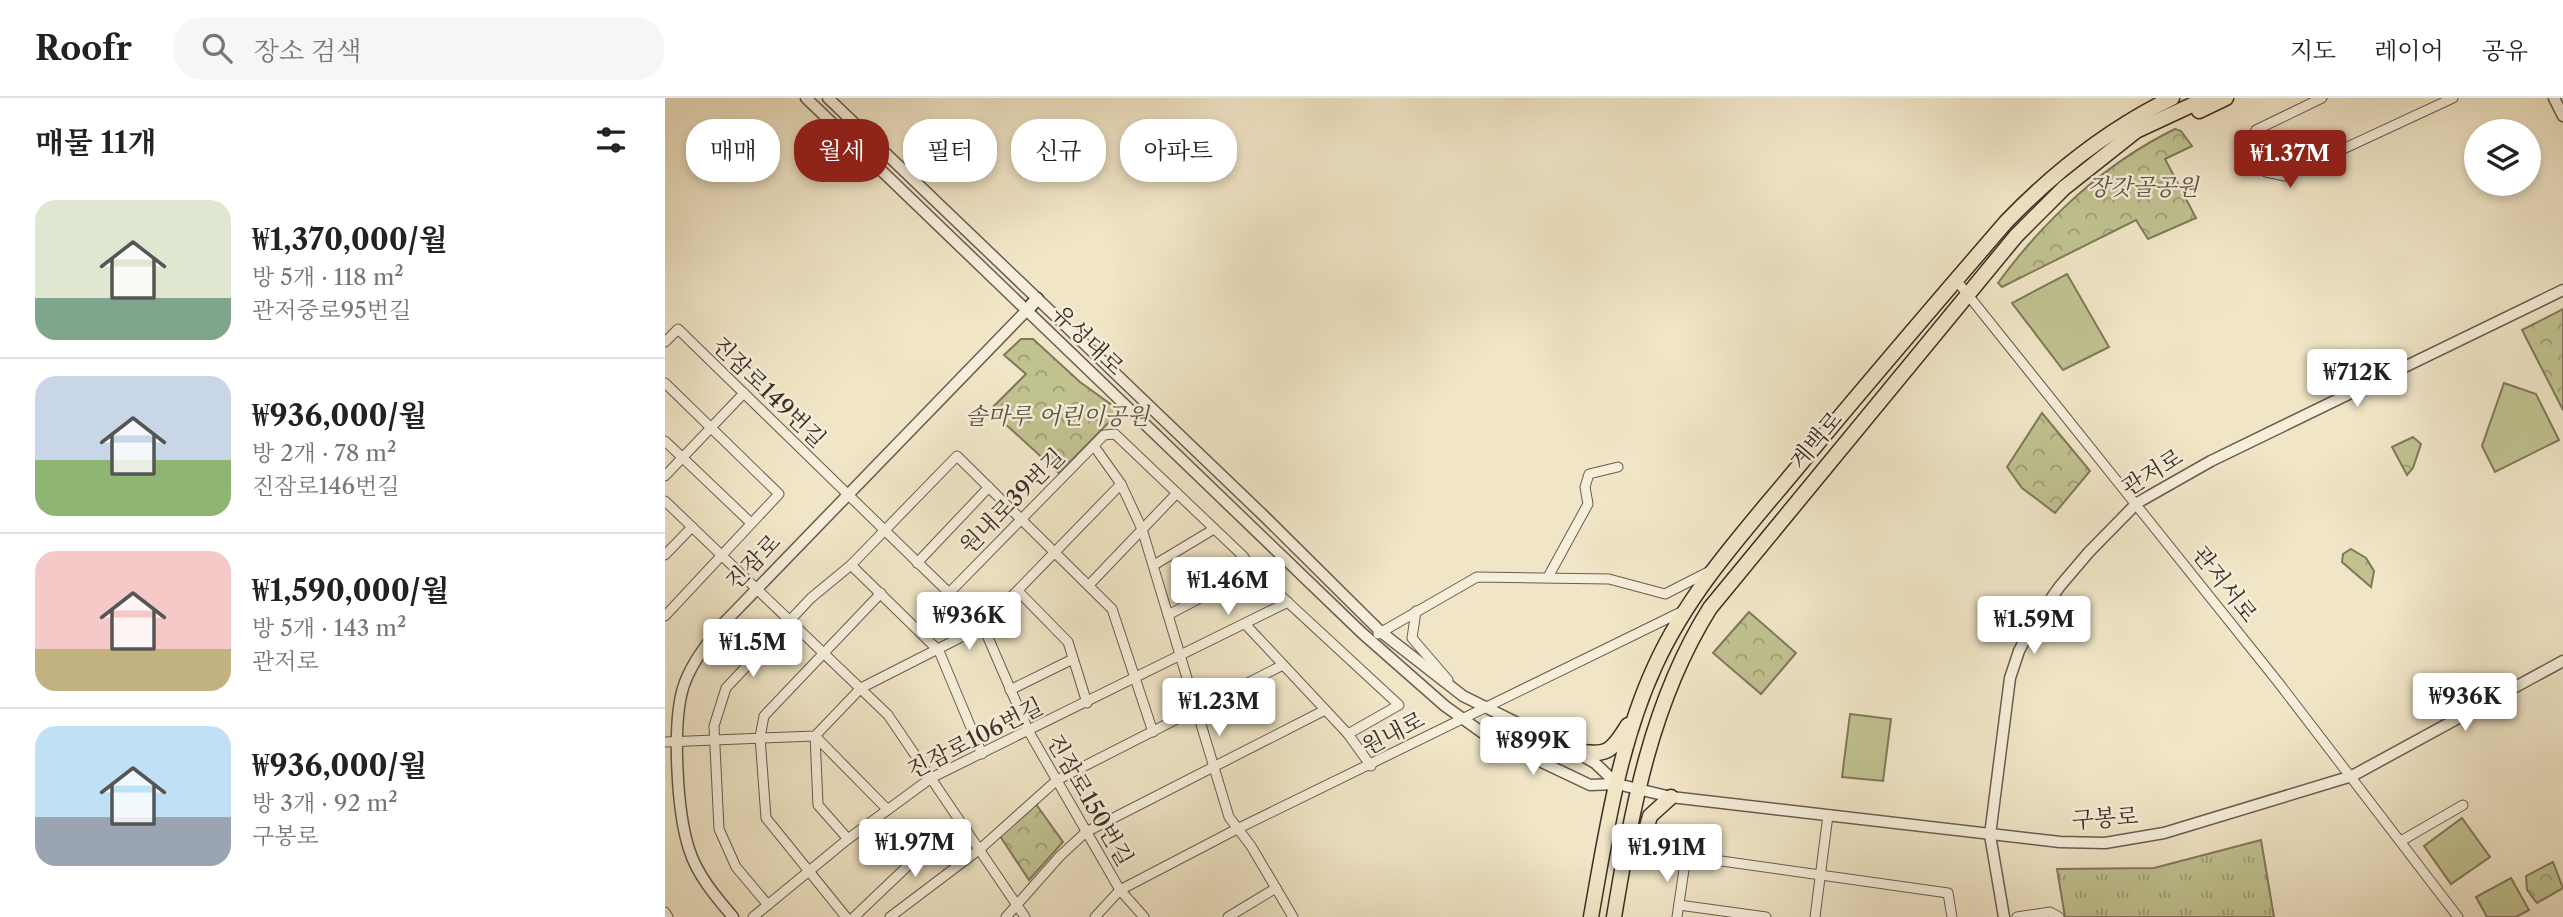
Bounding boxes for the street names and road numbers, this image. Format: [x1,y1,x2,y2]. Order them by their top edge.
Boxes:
street label: 유성대로 [1046,299,1130,381]
street label: 진잠로149번길 [706,331,832,453]
street label: 계백로 [1784,405,1848,475]
street label: 관저로 [2116,442,2188,502]
street label: 원내로39번길 [954,443,1070,559]
street label: 진잠로 [720,528,786,596]
street label: 관저서로 [2187,540,2263,628]
street label: 진잠로106번길 [902,692,1048,784]
street label: 원내로 [1357,705,1429,761]
street label: 진잠로150번길 [1041,729,1139,871]
street label: 구봉로 [2071,802,2139,834]

